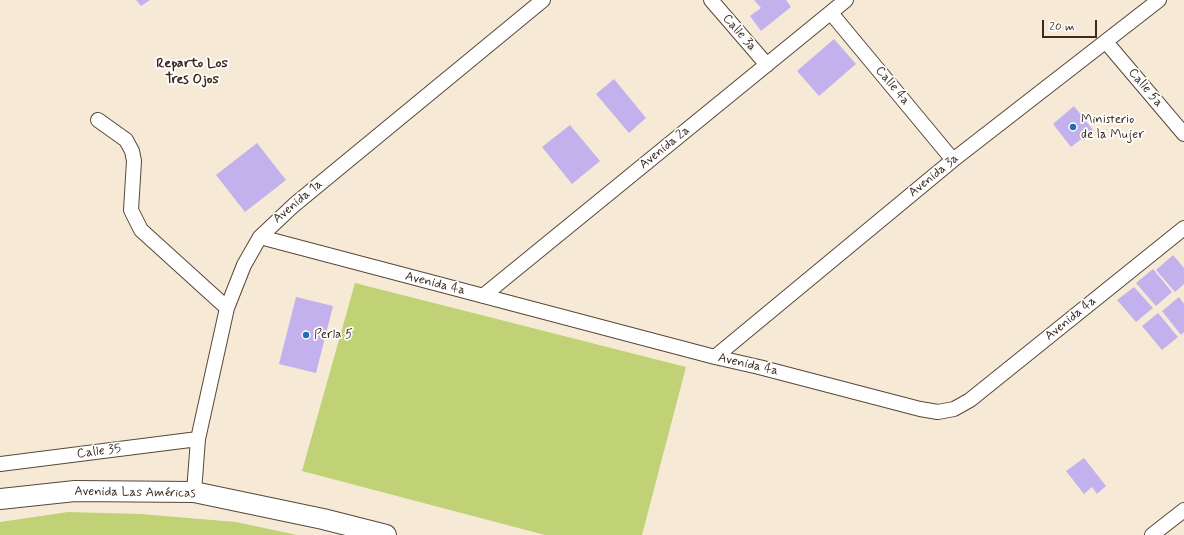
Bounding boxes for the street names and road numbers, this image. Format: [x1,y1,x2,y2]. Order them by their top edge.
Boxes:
street label: Calle 3a [719,11,759,55]
street label: Calle 4a [871,63,913,109]
street label: Calle 5a [1124,65,1166,111]
street label: Avenida 2a [637,123,693,173]
street label: Avenida 3a [906,151,962,201]
street label: Avenida 1a [270,177,326,227]
street label: Avenida 4a [403,269,467,299]
street label: Avenida 4a [1042,294,1100,344]
street label: Avenida 4a [716,350,780,380]
street label: Calle 35 [76,442,122,462]
street label: Avenida Las Américas [74,484,196,502]

